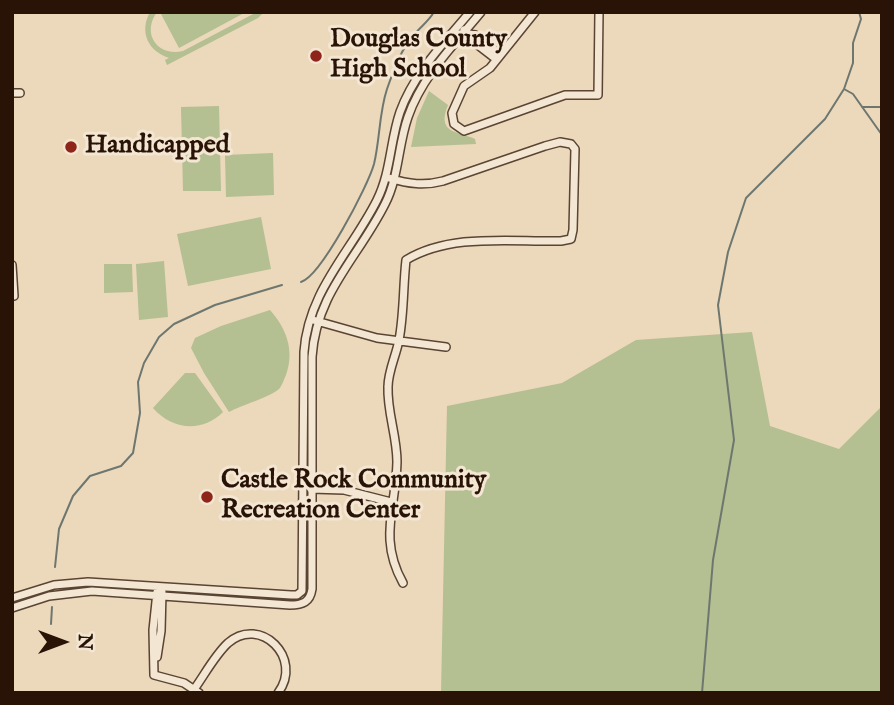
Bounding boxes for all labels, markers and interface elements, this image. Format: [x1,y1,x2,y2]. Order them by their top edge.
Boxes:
place label: Douglas County High School [330,25,507,86]
marker: Douglas County High School [308,48,324,64]
place label: Handicapped [85,131,230,163]
marker: Handicapped [63,139,79,155]
place label: Castle Rock Community Recreation Center [221,466,486,528]
marker: Castle Rock Community Recreation Center [199,489,215,505]
north arrow [28,607,98,677]
text: N [72,634,96,650]

